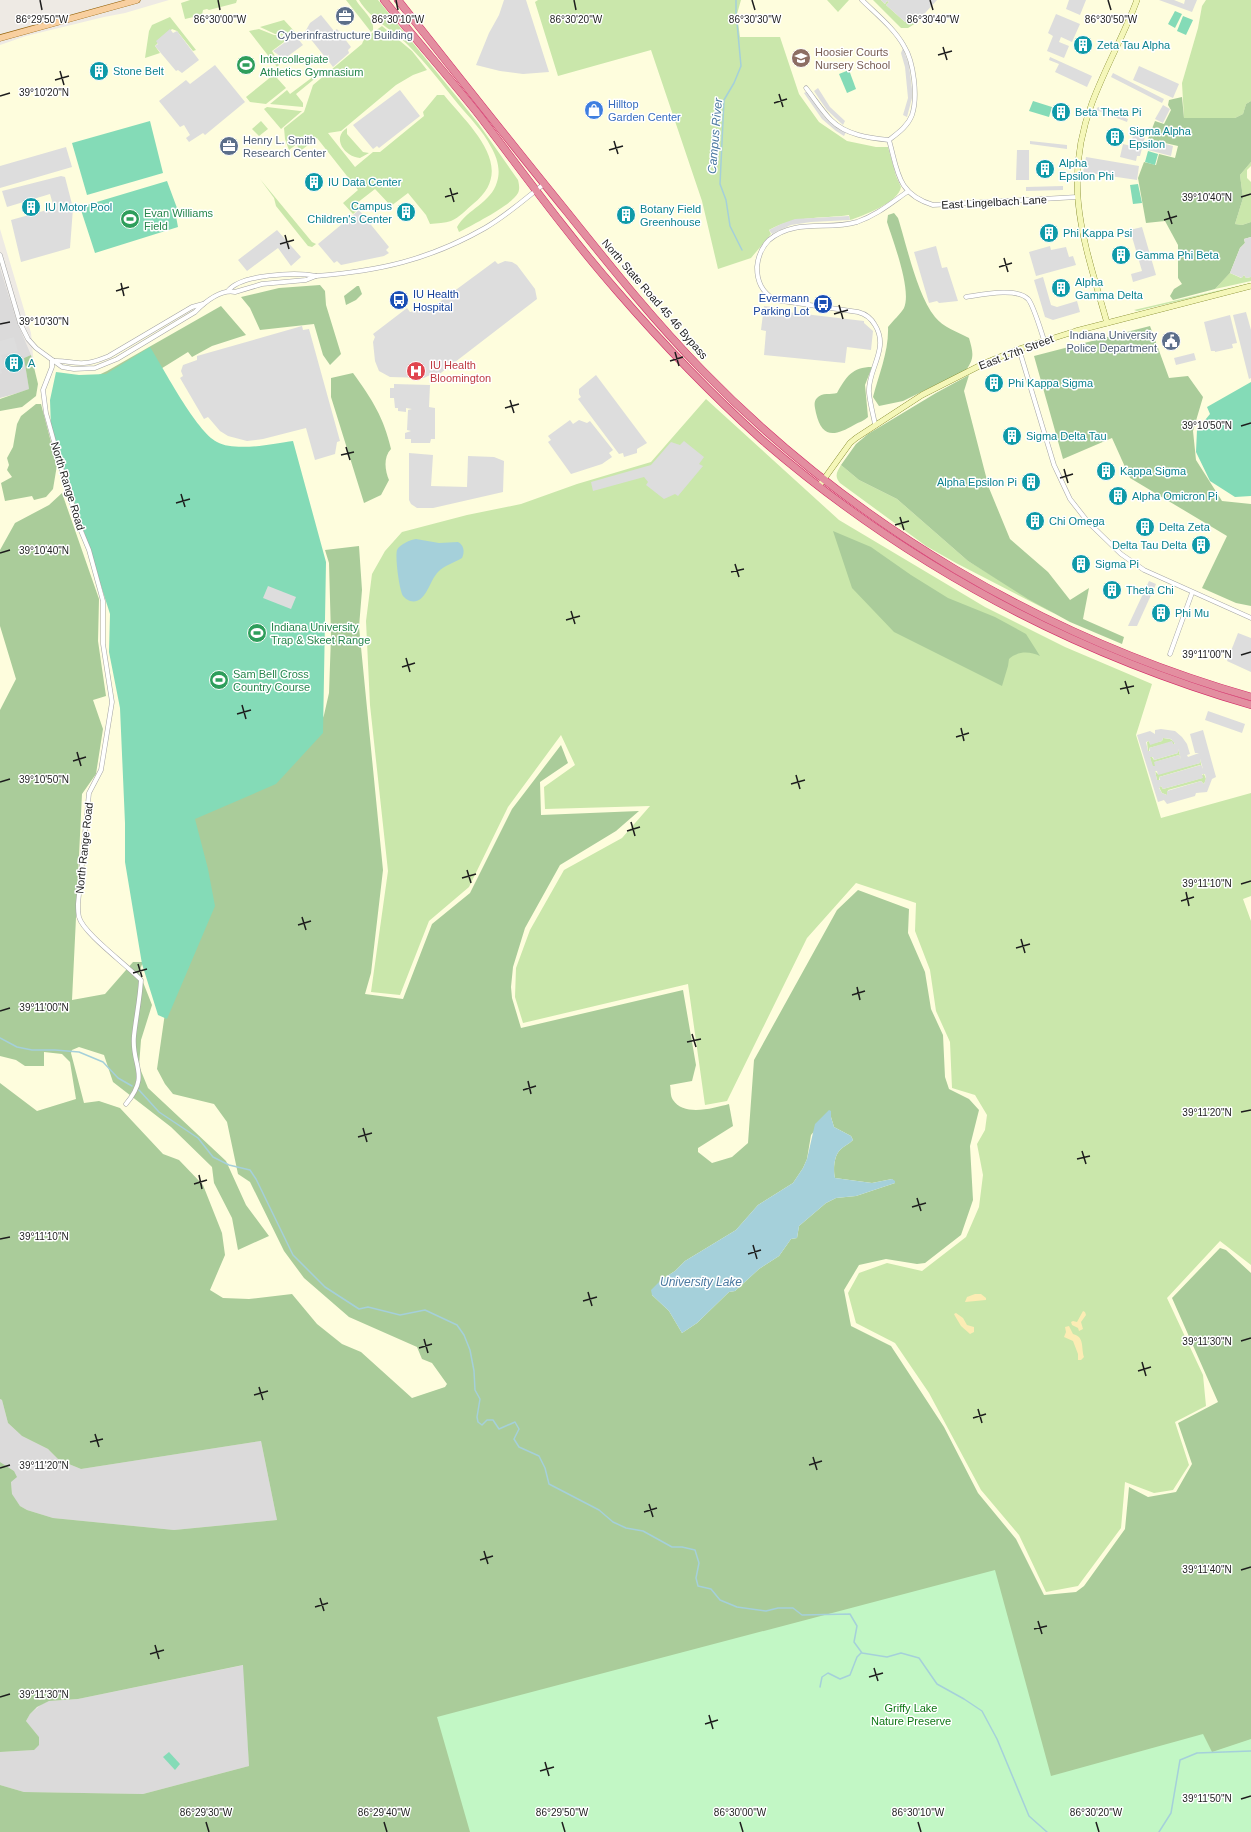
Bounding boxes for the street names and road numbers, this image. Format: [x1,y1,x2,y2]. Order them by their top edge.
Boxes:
street label: East Lingelbach Lane [941,193,1047,211]
street label: North State Road 45 46 Bypass [600,237,711,362]
street label: East 17th Street [977,332,1055,372]
street label: North Range Road [49,440,87,532]
street label: North Range Road [73,802,95,894]

